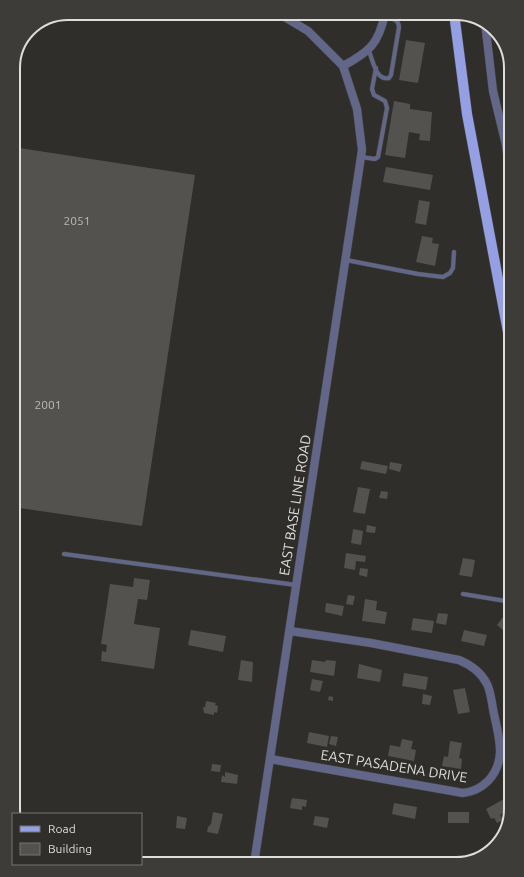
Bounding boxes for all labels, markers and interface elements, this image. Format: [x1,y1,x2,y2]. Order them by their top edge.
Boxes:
house number: 2051 [63,214,91,227]
house number: 2001 [34,398,62,411]
street label: EAST BASE LINE ROAD [276,433,314,577]
street label: EAST PASADENA DRIVE [320,747,469,786]
legend [12,813,142,865]
text: Road [48,822,76,835]
text: Building [48,842,92,855]

